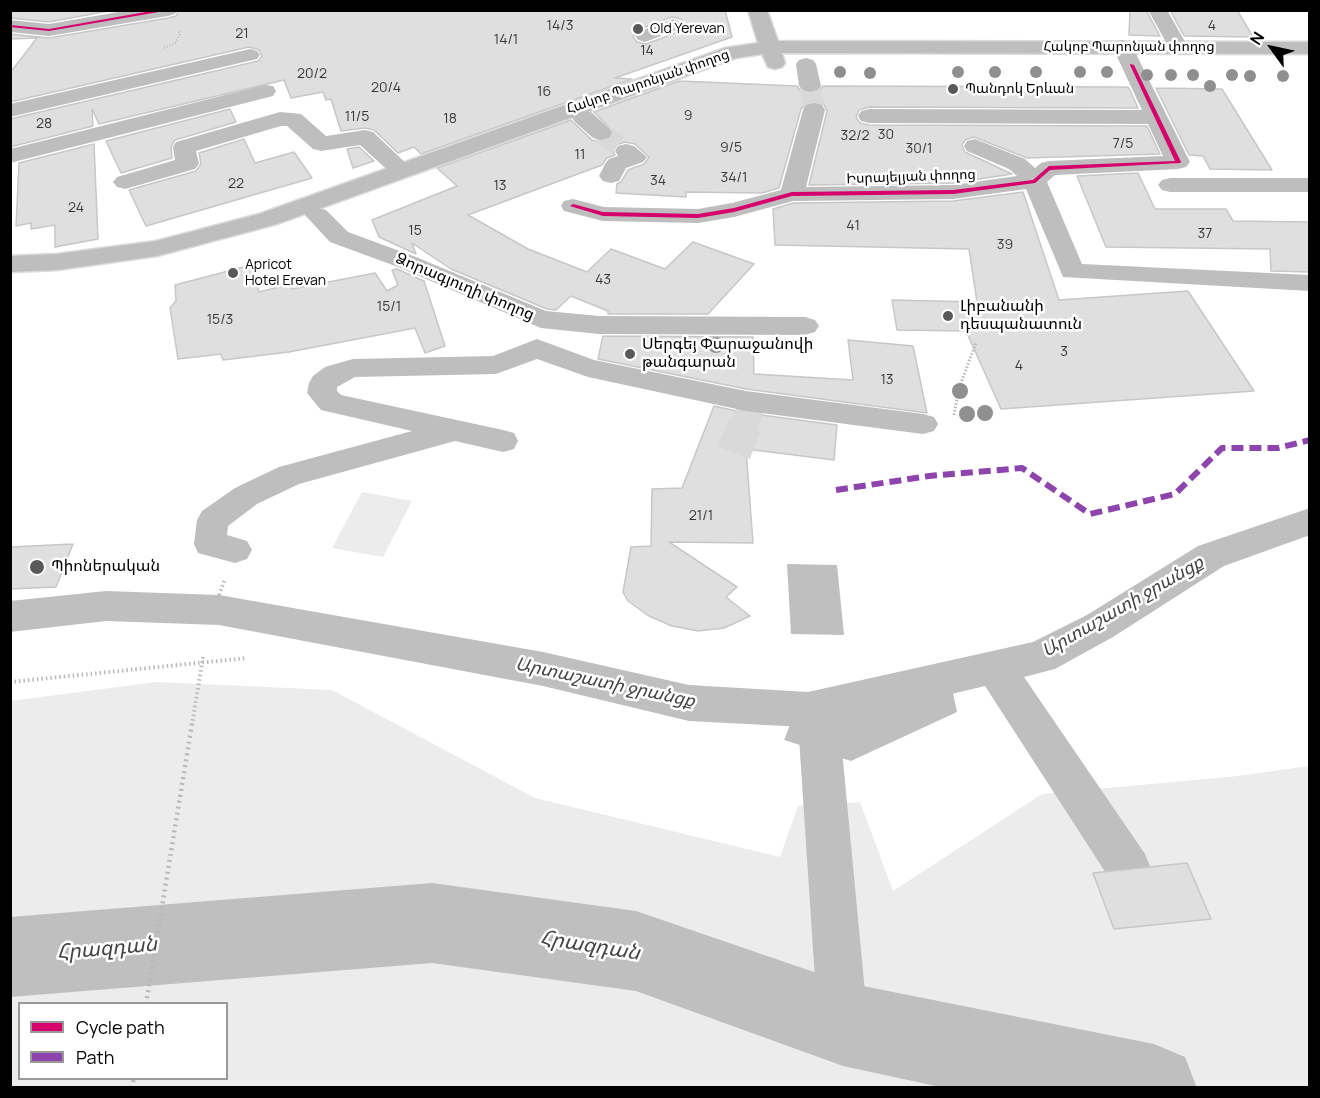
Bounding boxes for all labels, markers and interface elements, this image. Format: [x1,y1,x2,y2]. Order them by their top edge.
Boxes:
house number: 14/3 [547,18,573,34]
house number: 4 [1208,18,1216,34]
north arrow [1242,18,1302,78]
place label: Old Yerevan [650,21,725,37]
marker: Old Yerevan [631,22,645,36]
house number: 21 [235,26,249,42]
text: N [1245,27,1269,49]
house number: 14/1 [494,32,518,48]
street label: Հակոբ Պարոնյան փողոց [1043,39,1215,55]
house number: 14 [640,43,654,59]
street label: Հակոբ Պարոնյան փողոց [564,46,732,118]
house number: 20/2 [297,66,327,82]
house number: 20/4 [371,80,401,96]
place label: Պանդոկ Երևան [965,81,1074,97]
marker: Պանդոկ Երևան [946,82,960,96]
house number: 16 [537,84,551,100]
house number: 9 [684,108,692,124]
house number: 11/5 [345,109,369,125]
house number: 18 [443,111,457,127]
house number: 28 [36,116,52,132]
house number: 30 [878,127,894,143]
house number: 32/2 [840,128,870,144]
house number: 7/5 [1113,136,1133,152]
house number: 9/5 [720,140,742,156]
house number: 30/1 [905,141,933,157]
house number: 11 [575,147,585,163]
street label: Իսրայելյան փողոց [846,166,976,188]
house number: 34/1 [721,170,747,186]
house number: 34 [650,173,666,189]
house number: 22 [228,176,244,192]
house number: 13 [493,178,507,194]
house number: 24 [68,200,84,216]
house number: 41 [846,218,860,234]
house number: 15 [408,223,422,239]
house number: 37 [1198,226,1212,242]
house number: 39 [997,237,1013,253]
street label: Ձորագյուղի փողոց [393,249,537,325]
place label: Apricot Hotel Erevan [245,257,326,290]
marker: Apricot Hotel Erevan [226,266,240,280]
house number: 43 [595,272,611,288]
place label: Լիբանանի դեսպանատուն [960,297,1082,335]
house number: 15/1 [377,299,401,315]
marker: Լիբանանի դեսպանատուն [941,309,955,323]
house number: 15/3 [207,312,233,328]
place label: Սերգեյ Փարաջանովի թանգարան [642,335,813,373]
house number: 3 [1060,344,1068,360]
marker: Սերգեյ Փարաջանովի թանգարան [623,347,637,361]
house number: 4 [1015,358,1023,374]
house number: 13 [880,372,894,388]
house number: 21/1 [689,508,713,524]
water label: Արտաշատի ջրանցք [1038,552,1208,662]
place label: Պիոներական [51,557,160,577]
marker: Պիոներական [28,558,46,576]
water label: Արտաշատի ջրանցք [513,653,697,713]
water label: Հրազդան [538,926,642,966]
water label: Հրազդան [56,932,158,966]
legend [18,1002,228,1080]
text: Cycle path [76,1015,165,1039]
text: Path [76,1045,114,1069]

